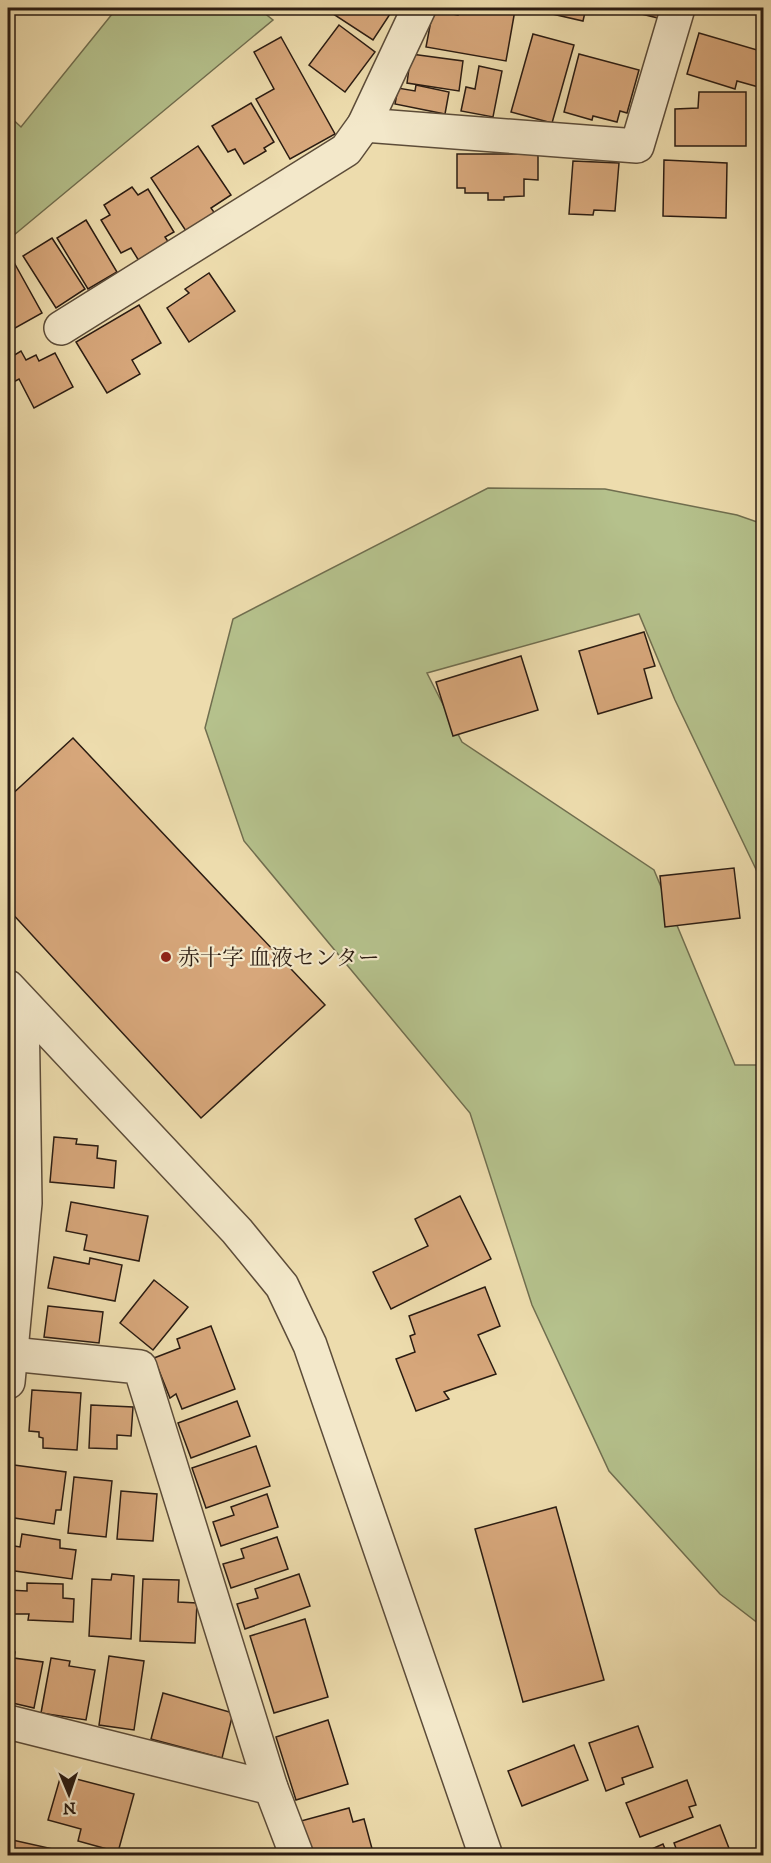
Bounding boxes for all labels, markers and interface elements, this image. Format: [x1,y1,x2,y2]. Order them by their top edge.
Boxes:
place label: 赤十字 血液センター [178,945,380,972]
marker: 赤十字 血液センター [159,950,173,964]
north arrow [39,1764,99,1824]
text: N [63,1798,76,1818]

